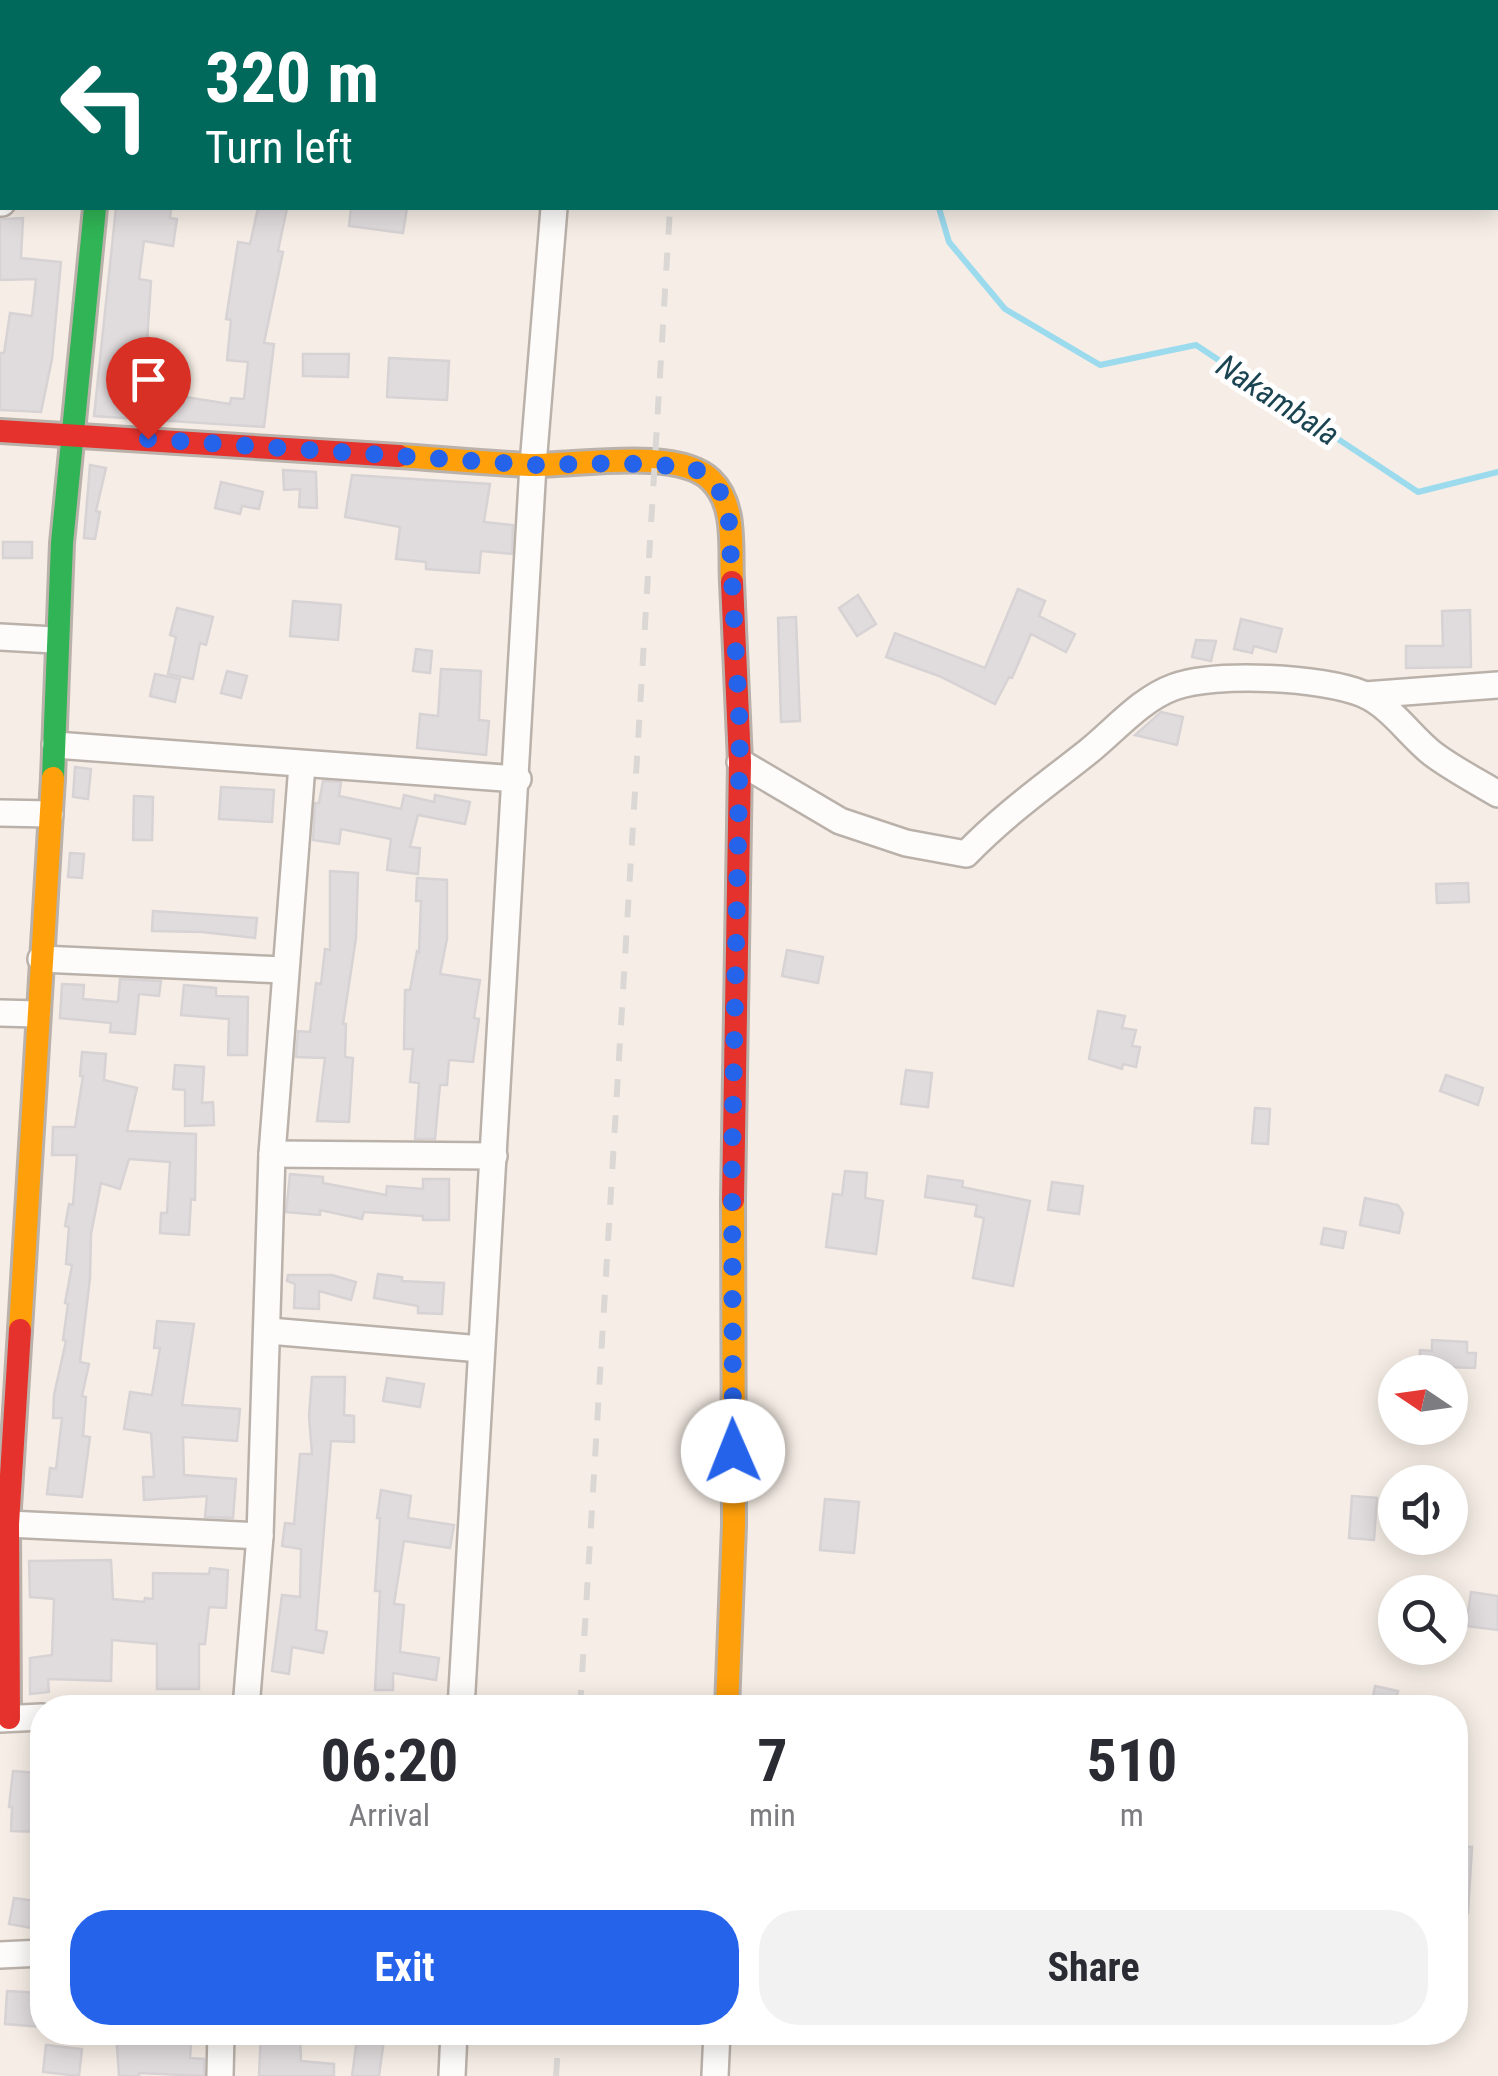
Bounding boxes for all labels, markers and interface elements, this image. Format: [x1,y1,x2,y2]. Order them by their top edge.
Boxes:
text: 320 m [205,37,379,119]
icon: left [40,40,170,170]
text: Turn left [205,121,353,174]
pin [106,337,191,440]
water label: Nakambala [1210,346,1346,454]
icon: arrive [121,352,176,407]
north arrow [1378,1355,1468,1445]
map controls [1378,1355,1468,1665]
position arrow [681,1399,785,1503]
button: sound [1378,1465,1468,1555]
button: search [1378,1575,1468,1665]
text: 06:20 [321,1725,458,1796]
text: 7 [757,1725,788,1796]
text: 510 [1086,1725,1177,1796]
text: Arrival [349,1796,430,1834]
text: min [749,1796,796,1834]
text: m [1120,1796,1144,1834]
button: Exit [70,1910,739,2025]
button: Share [759,1910,1428,2025]

